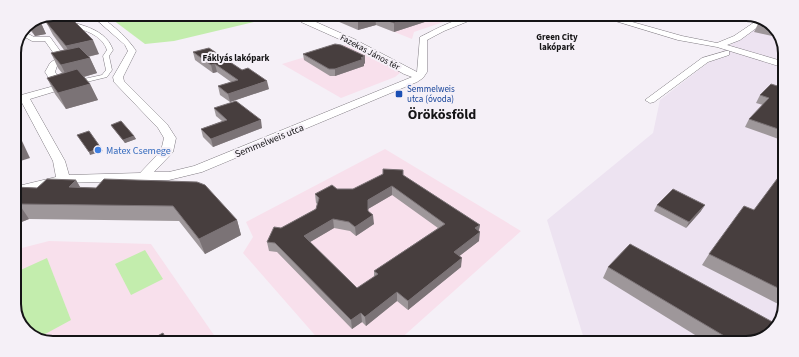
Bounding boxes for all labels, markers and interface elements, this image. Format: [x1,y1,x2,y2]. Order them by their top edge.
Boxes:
street label: Fazekas János tér [338,31,403,74]
district label: Green City lakópark [536,31,578,54]
district label: Fáklyás lakópark [203,52,270,65]
place label: Semmelweis utca (óvoda) [407,83,455,106]
marker: Semmelweis utca (óvoda) [394,89,404,99]
district label: Örökösföld [408,105,476,125]
street label: Semmelweis utca [233,121,306,161]
place label: Matex Csemege [106,144,171,158]
marker: Matex Csemege [93,145,103,155]

